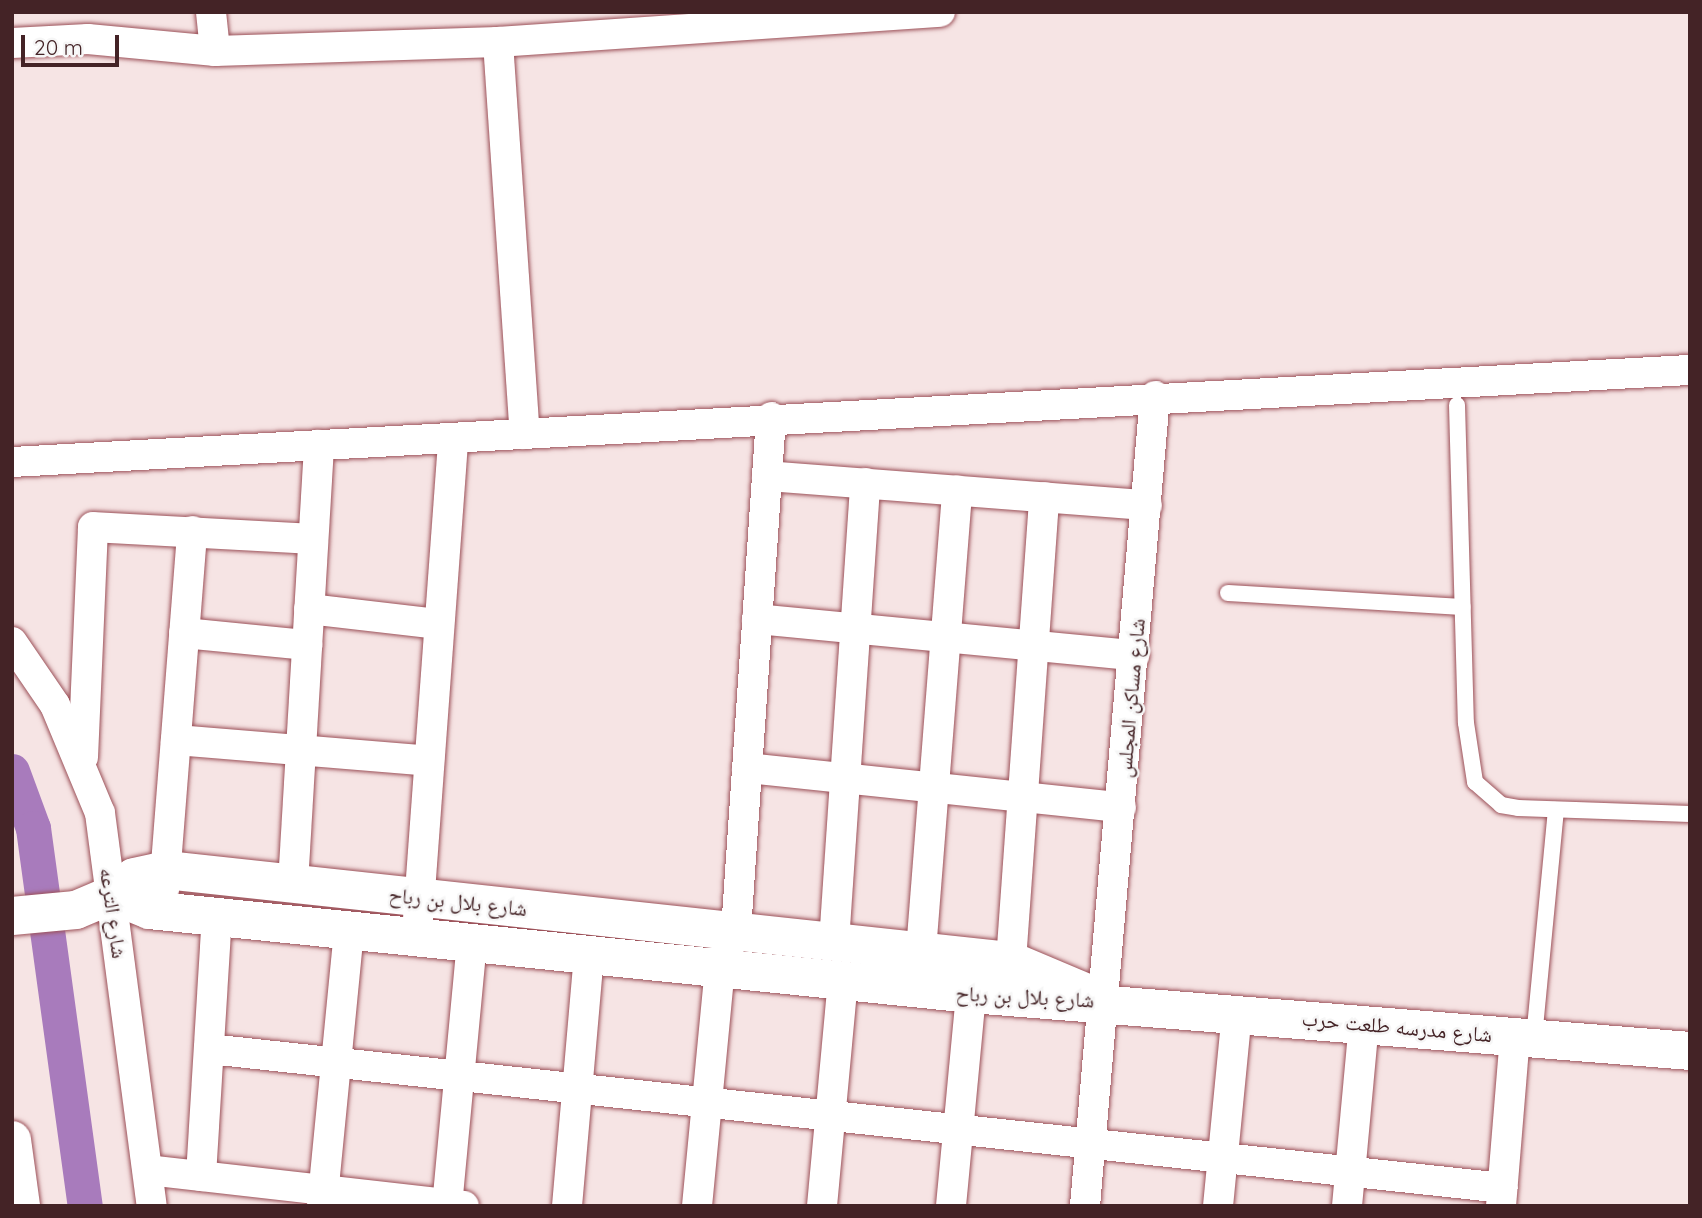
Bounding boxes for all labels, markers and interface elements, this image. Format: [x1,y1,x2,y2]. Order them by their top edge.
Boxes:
scale bar [24,21,122,65]
text: 20 m [34,34,83,60]
street label: شارع مساكن المجلس [1110,617,1150,779]
street label: شارع الترعه [95,866,133,960]
street label: شارع بلال بن رباح [388,881,528,921]
street label: شارع بلال بن رباح [955,980,1095,1012]
street label: شارع مدرسه طلعت حرب [1301,1005,1493,1047]

